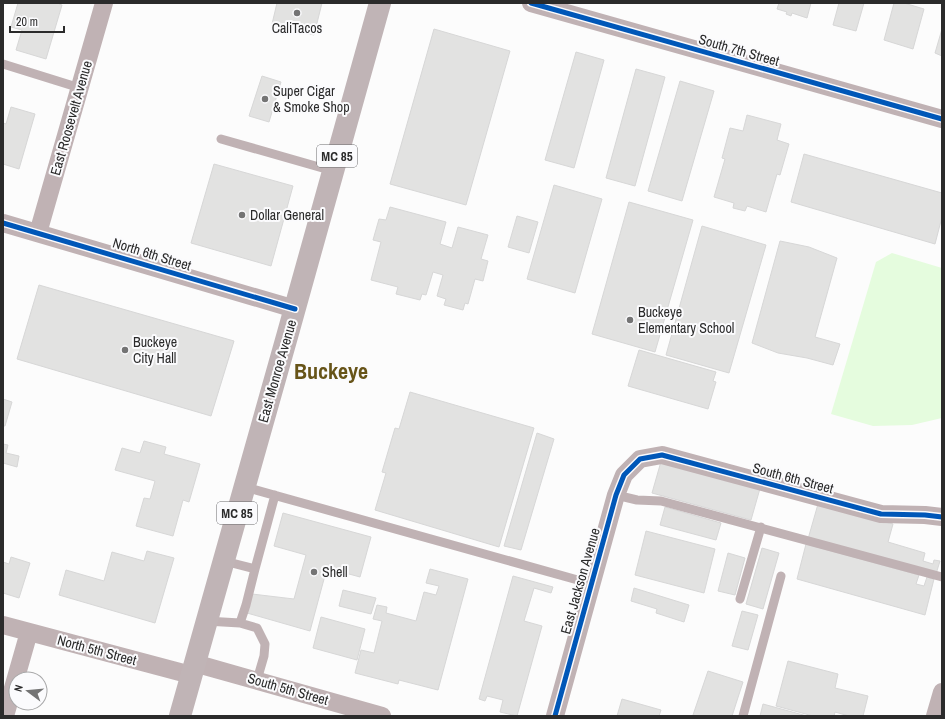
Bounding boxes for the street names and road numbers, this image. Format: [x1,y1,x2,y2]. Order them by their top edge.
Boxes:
street label: South 7th Street [697,30,781,70]
street label: East Roosevelt Avenue [46,59,96,177]
road number: MC 85 [317,145,357,167]
street label: North 6th Street [111,234,193,274]
street label: East Monroe Avenue [254,317,300,425]
street label: South 6th Street [751,459,835,497]
road number: MC 85 [217,502,257,524]
street label: East Jackson Avenue [556,526,604,636]
street label: North 5th Street [56,631,138,669]
street label: South 5th Street [246,669,330,709]

